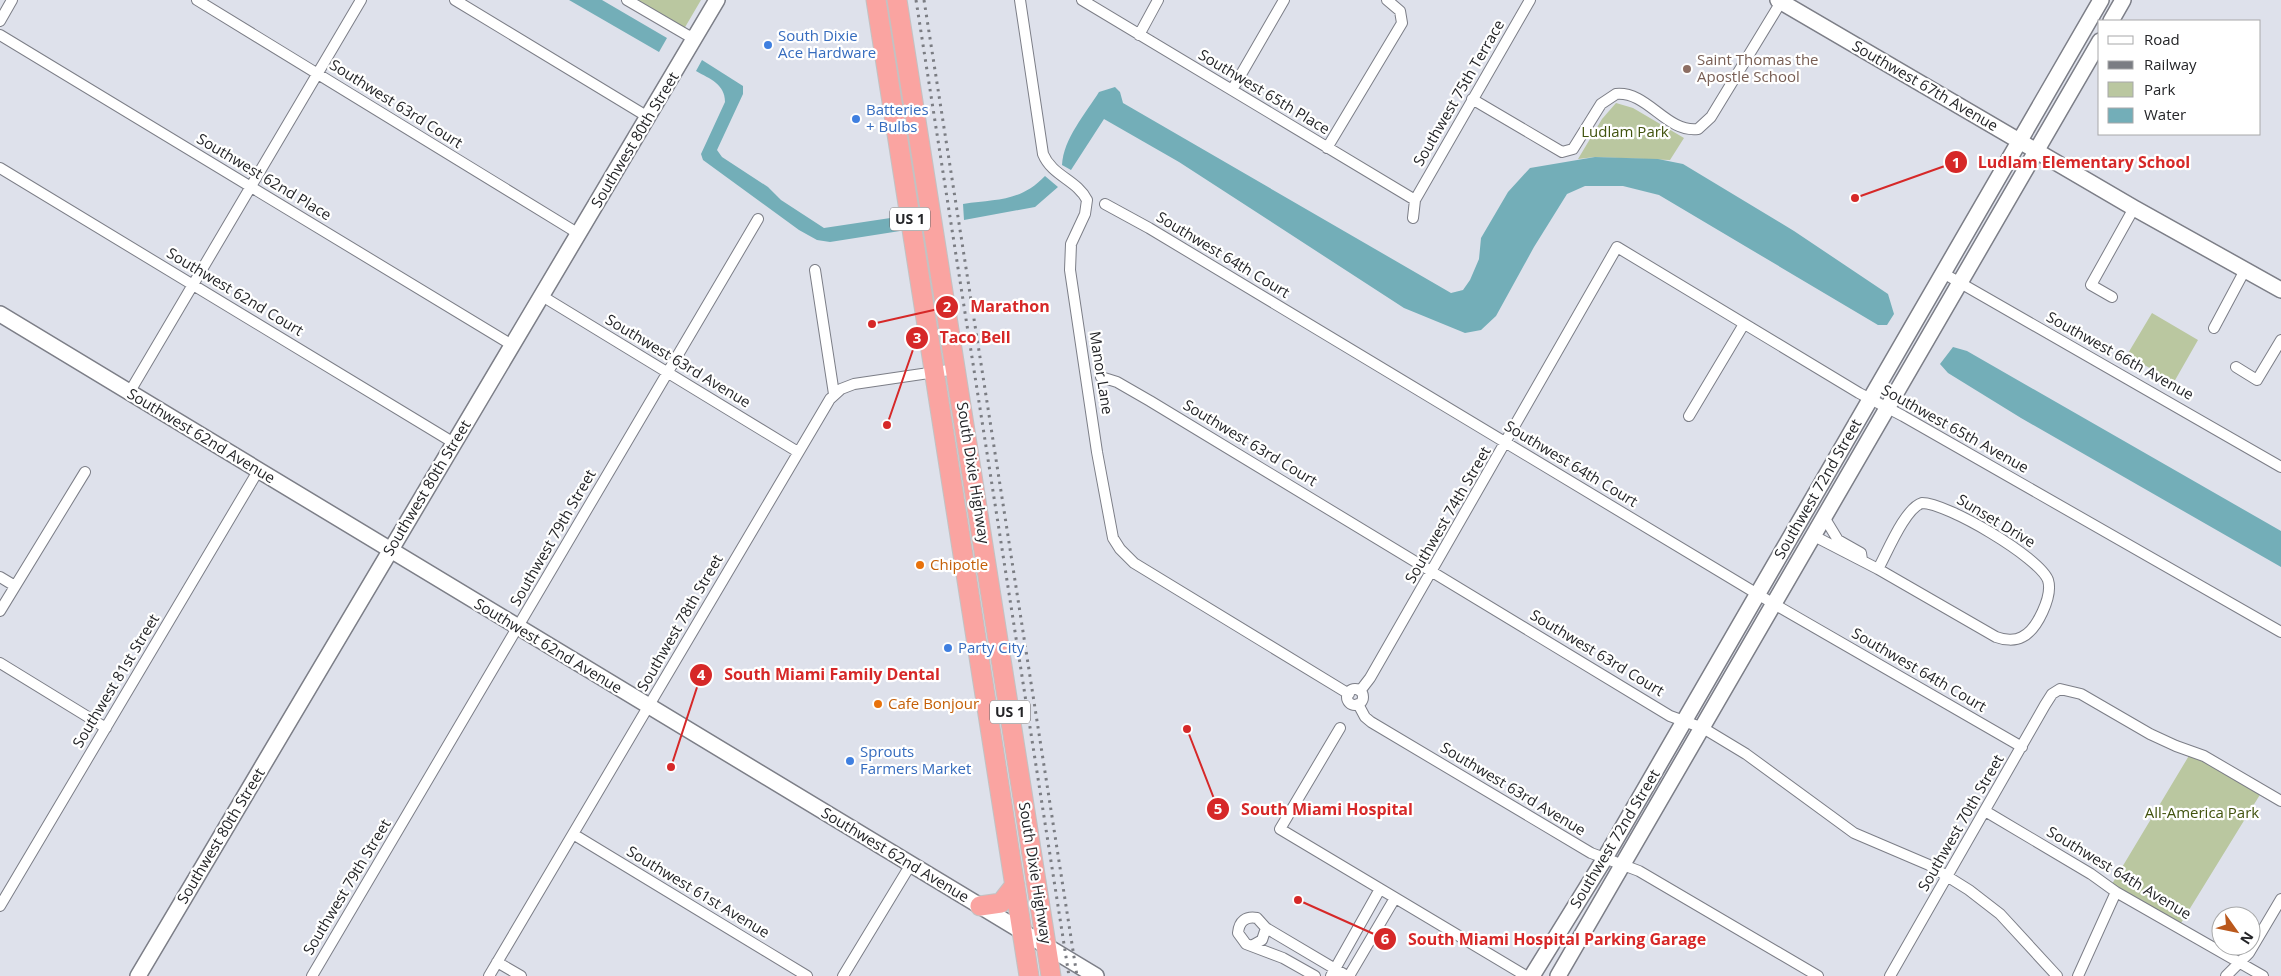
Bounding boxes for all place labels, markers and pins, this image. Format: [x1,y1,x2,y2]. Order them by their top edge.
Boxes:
place label: South Dixie Ace Hardware [778,25,876,62]
marker: South Dixie Ace Hardware [762,39,774,51]
place label: Saint Thomas the Apostle School [1697,49,1819,86]
marker: Saint Thomas the Apostle School [1681,63,1693,75]
place label: Batteries + Bulbs [866,99,929,136]
marker: Batteries + Bulbs [850,113,862,125]
callout: Ludlam Elementary School [1943,147,2201,178]
callout: Marathon [935,291,1059,322]
callout: Taco Bell [904,322,1020,353]
place label: Chipotle [930,554,988,574]
marker: Chipotle [914,559,926,571]
place label: Party City [958,637,1025,657]
marker: Party City [942,642,954,654]
callout: South Miami Family Dental [689,659,949,690]
place label: Cafe Bonjour [888,693,979,713]
marker: Cafe Bonjour [872,698,884,710]
place label: Sprouts Farmers Market [860,741,971,778]
marker: Sprouts Farmers Market [844,755,856,767]
callout: South Miami Hospital [1206,793,1422,824]
callout: South Miami Hospital Parking Garage [1372,924,1716,955]

